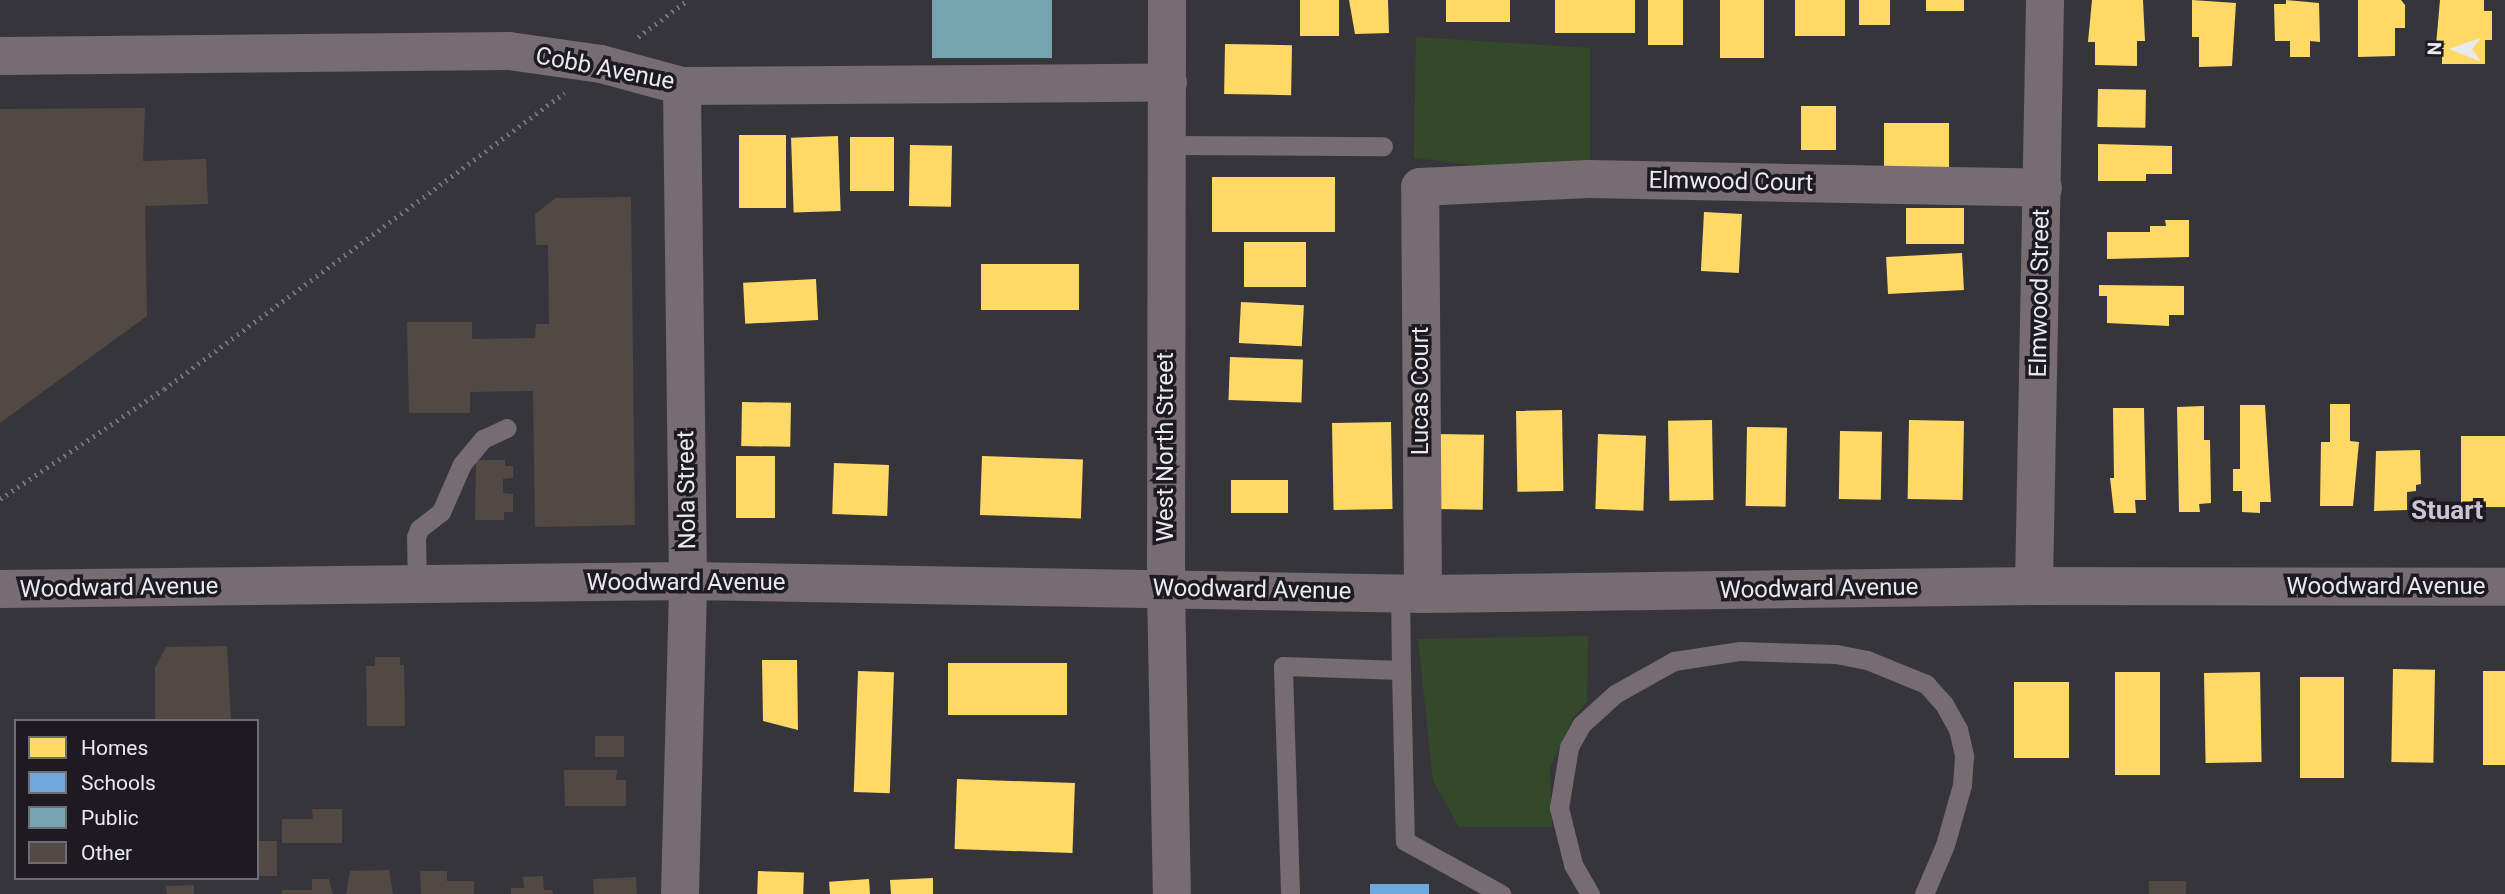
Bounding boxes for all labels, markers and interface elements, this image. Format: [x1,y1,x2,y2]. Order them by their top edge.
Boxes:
north arrow [2421,14,2491,84]
street label: Cobb Avenue [533,41,677,97]
text: N [2423,42,2446,56]
street label: Elmwood Court [1648,166,1814,198]
street label: Elmwood Street [2024,208,2056,378]
street label: Lucas Court [1407,327,1435,455]
street label: West North Street [1152,352,1180,542]
street label: Nola Street [672,430,702,550]
district label: Stuart [2411,495,2483,527]
street label: Woodward Avenue [587,569,785,597]
street label: Woodward Avenue [19,572,219,604]
street label: Woodward Avenue [1719,573,1919,605]
street label: Woodward Avenue [2287,573,2485,601]
street label: Woodward Avenue [1152,574,1352,606]
legend [14,719,259,880]
text: Homes [81,736,148,760]
text: Schools [81,771,156,795]
text: Public [81,806,139,830]
text: Other [81,841,132,865]

